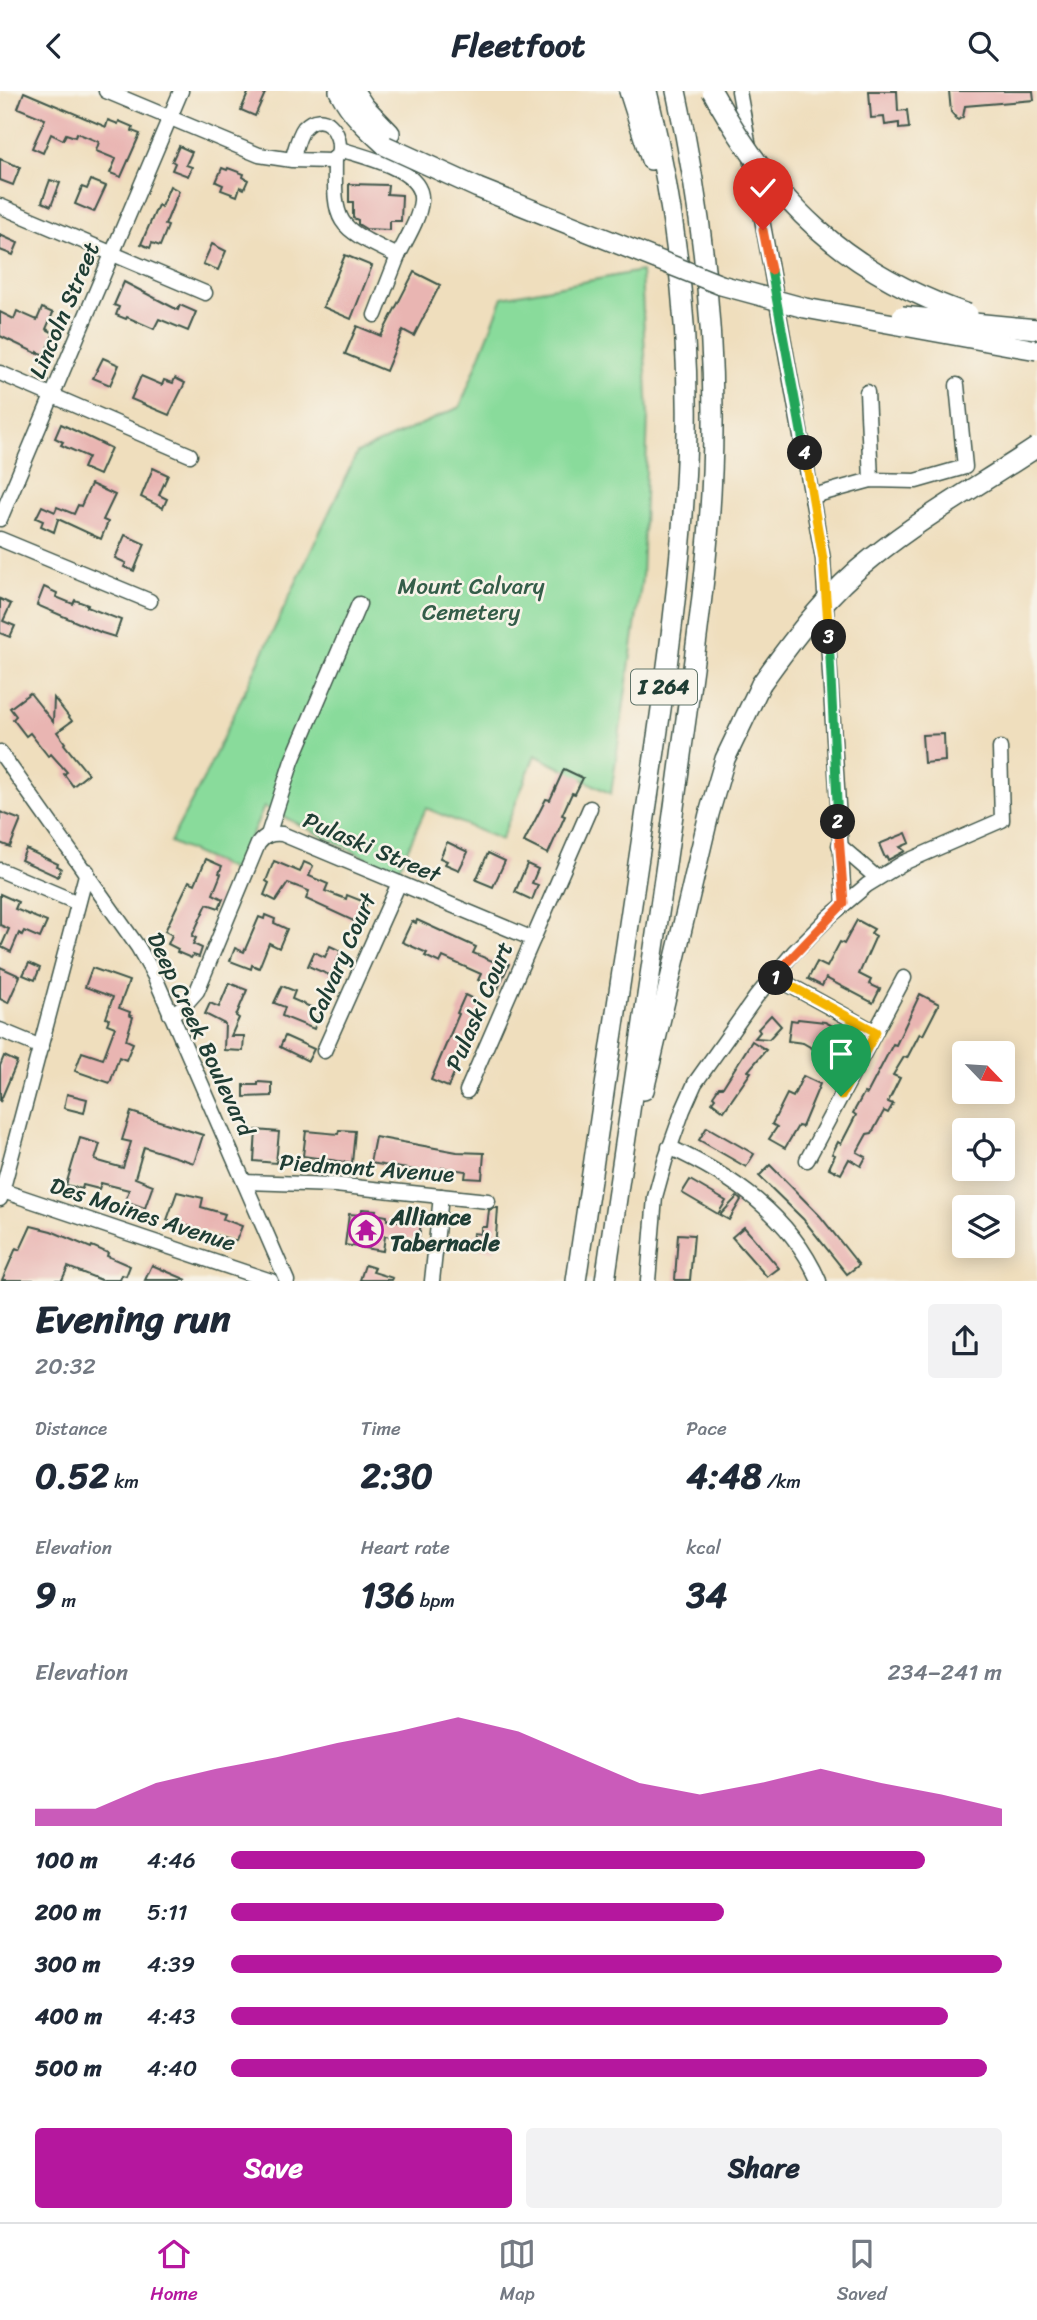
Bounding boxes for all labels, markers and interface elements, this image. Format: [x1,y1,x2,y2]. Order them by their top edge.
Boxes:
text: Fleetfoot [452,17,585,74]
icon: back [35,27,73,65]
icon: search [964,27,1002,65]
pin [733,158,793,230]
icon: check [744,169,782,207]
street label: Lincoln Street [17,235,112,385]
pin: 4 [788,435,822,471]
text: 4 [799,436,810,469]
park label: Mount Calvary Cemetery [397,566,545,633]
pin: 3 [812,619,846,655]
text: 3 [823,620,834,653]
road number: I 264 [631,669,697,705]
street label: Pulaski Street [296,800,449,896]
pin: 2 [820,805,856,839]
text: 2 [832,805,843,838]
street label: Calvary Court [294,885,389,1030]
street label: Deep Creek Boulevard [135,925,267,1145]
street label: Pulaski Court [434,935,525,1077]
pin: 1 [758,961,794,995]
text: 1 [771,961,780,994]
pin [811,1024,871,1096]
icon: arrive [822,1035,860,1073]
north arrow [952,1041,1015,1104]
map controls [952,1041,1015,1258]
button: locate [952,1118,1015,1181]
street label: Piedmont Avenue [278,1142,456,1195]
street label: Des Moines Avenue [44,1165,241,1264]
button: layers [952,1195,1015,1258]
place label: Alliance Tabernacle [389,1197,500,1264]
temple icon: Alliance Tabernacle [347,1211,385,1249]
text: Evening run [35,1286,231,1353]
button: share [928,1304,1002,1378]
text: 20:32 [35,1346,96,1387]
text: Distance [35,1412,107,1445]
text: Time [361,1412,401,1445]
text: Pace [686,1412,727,1445]
text: 0.52 [35,1445,109,1507]
text: 2:30 [361,1445,433,1507]
text: 4:48 [686,1445,762,1507]
text: km [109,1465,139,1498]
text: /km [762,1465,801,1498]
text: Elevation [35,1531,112,1564]
text: Heart rate [361,1531,450,1564]
text: kcal [686,1531,721,1564]
text: 9 [35,1564,57,1626]
text: 136 [361,1564,415,1626]
text: 34 [686,1564,727,1626]
text: m [57,1584,76,1617]
text: bpm [415,1584,455,1617]
text: Elevation [35,1652,128,1693]
text: 234–241 m [888,1652,1002,1693]
text: 100 m [35,1840,98,1881]
text: 4:46 [147,1840,196,1881]
text: 200 m [35,1892,101,1933]
text: 5:11 [147,1892,188,1933]
text: 300 m [35,1944,100,1985]
text: 4:39 [147,1944,195,1985]
text: 400 m [35,1996,102,2037]
text: 4:43 [147,1996,195,2037]
text: 500 m [35,2048,102,2089]
text: 4:40 [147,2048,197,2089]
button: Save [35,2128,512,2208]
button: Share [526,2128,1002,2208]
tab: Home [150,2235,198,2310]
tab: Map [498,2235,536,2310]
tab: Saved [837,2235,887,2310]

